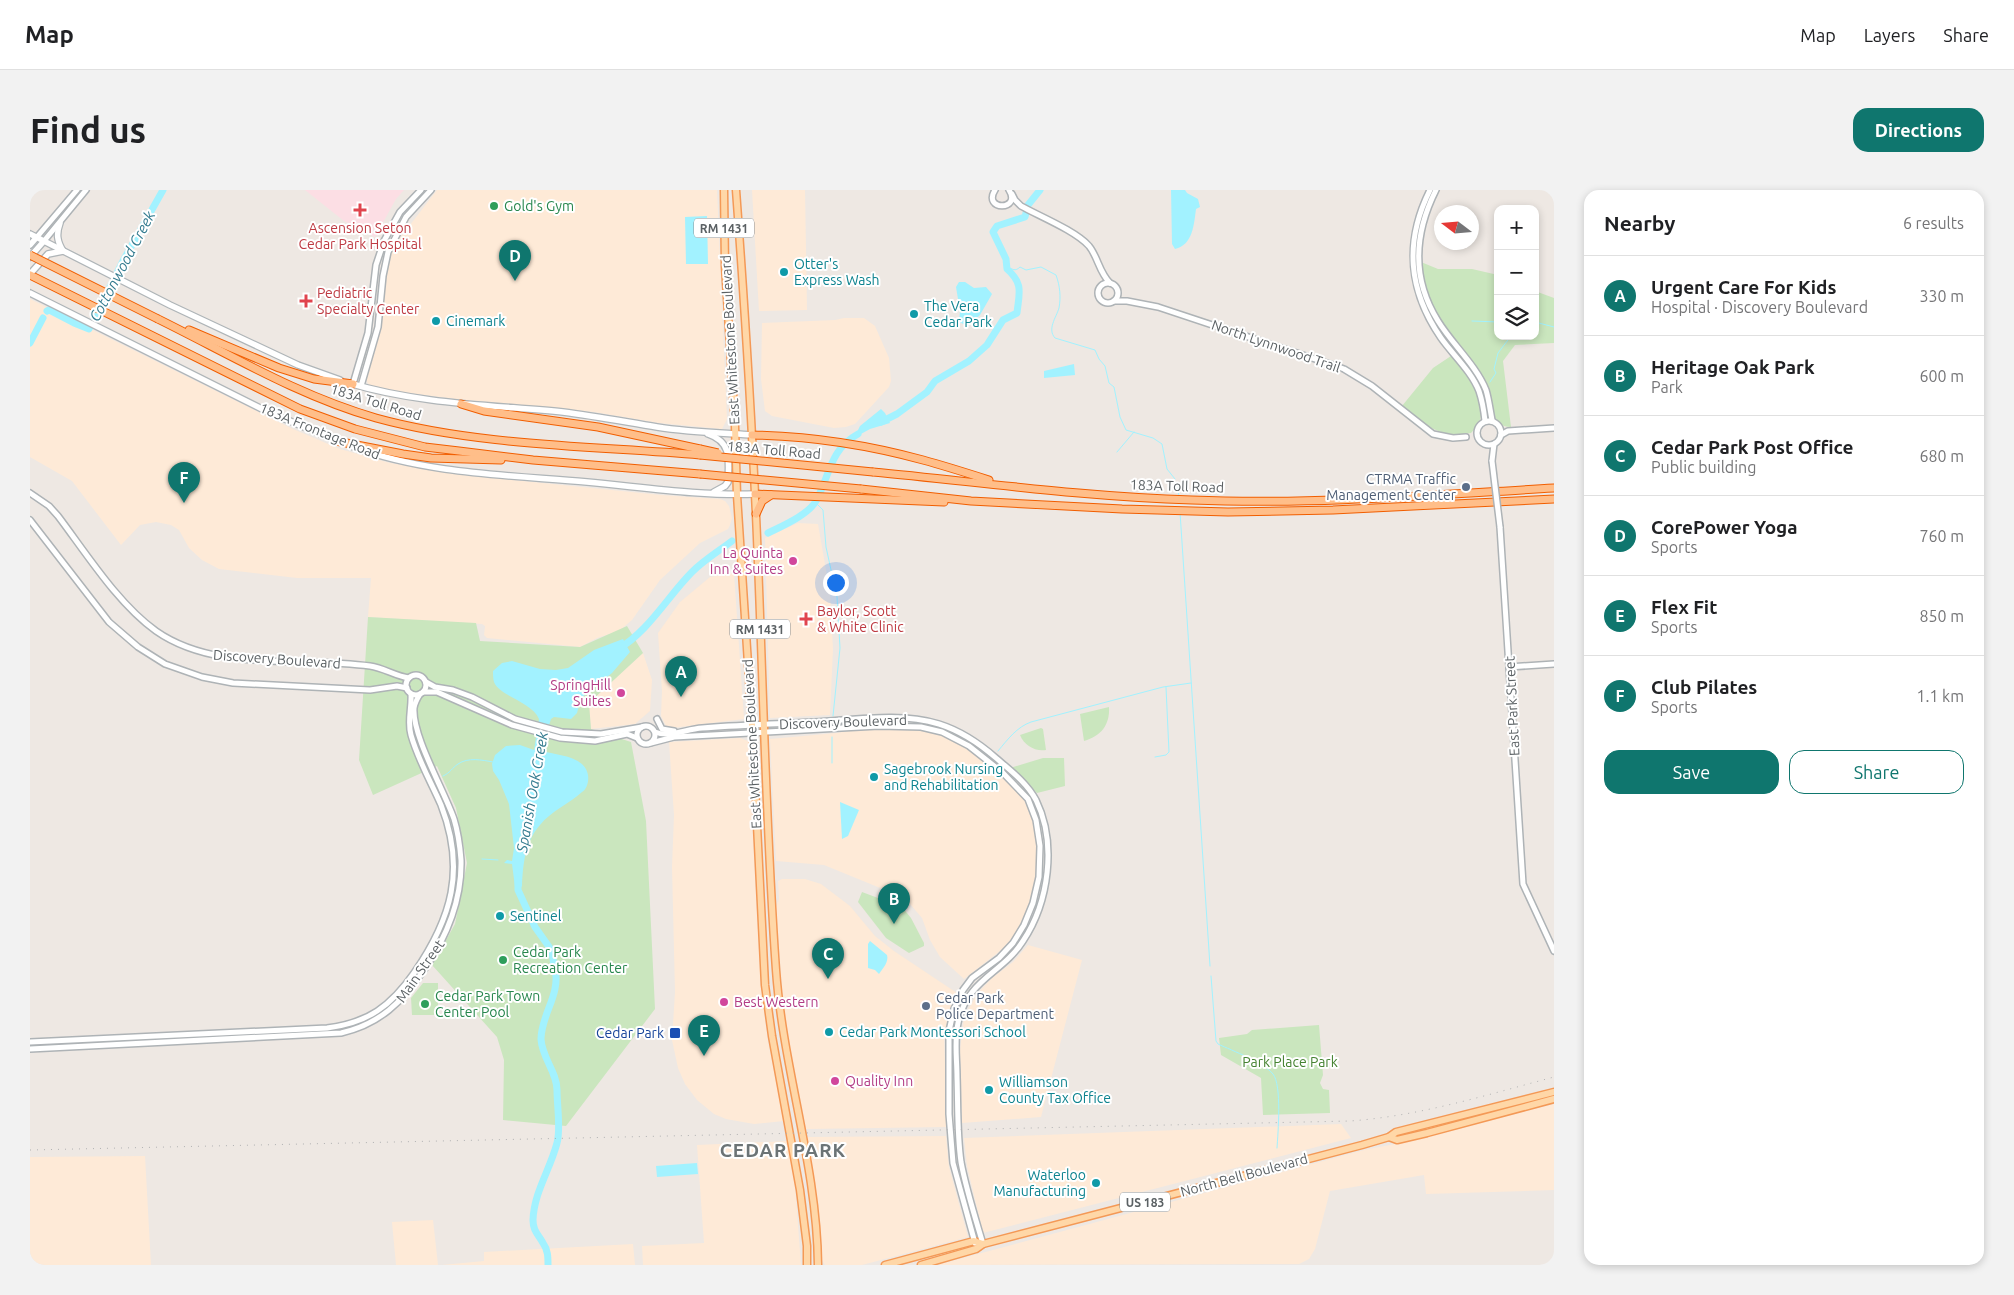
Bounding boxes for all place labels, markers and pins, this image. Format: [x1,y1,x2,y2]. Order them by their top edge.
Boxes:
place label: Gold's Gym [504,198,574,214]
marker: Gold's Gym [488,200,500,212]
marker: Ascension Seton Cedar Park Hospital [353,203,367,217]
place label: Ascension Seton Cedar Park Hospital [298,220,422,252]
pin: D [499,240,531,281]
place label: Otter's Express Wash [794,256,880,288]
marker: Otter's Express Wash [778,266,790,278]
place label: Pediatric Specialty Center [317,285,420,317]
marker: Pediatric Specialty Center [299,294,313,308]
place label: The Vera Cedar Park [924,298,992,330]
marker: The Vera Cedar Park [908,308,920,320]
place label: Cinemark [446,313,505,329]
marker: Cinemark [430,315,442,327]
pin: F [168,462,200,503]
place label: CTRMA Traffic Management Center [1326,471,1457,503]
marker: CTRMA Traffic Management Center [1460,481,1472,493]
place label: La Quinta Inn & Suites [710,545,783,577]
marker: La Quinta Inn & Suites [787,555,799,567]
place label: Baylor, Scott & White Clinic [817,603,904,635]
marker: Baylor, Scott & White Clinic [799,612,813,626]
pin: A [665,656,697,697]
place label: SpringHill Suites [550,677,611,709]
marker: SpringHill Suites [615,687,627,699]
place label: Sagebrook Nursing and Rehabilitation [884,761,1003,793]
marker: Sagebrook Nursing and Rehabilitation [868,771,880,783]
pin: B [878,883,910,924]
place label: Sentinel [510,908,562,924]
marker: Sentinel [494,910,506,922]
pin: C [812,938,844,979]
place label: Cedar Park Recreation Center [513,944,628,976]
marker: Cedar Park Recreation Center [497,954,509,966]
place label: Cedar Park Town Center Pool [435,988,540,1020]
place label: Cedar Park Police Department [936,990,1054,1022]
place label: Best Western [734,994,818,1010]
marker: Best Western [718,996,730,1008]
marker: Cedar Park Town Center Pool [419,998,431,1010]
marker: Cedar Park Police Department [920,1000,932,1012]
pin: E [688,1015,720,1056]
place label: Cedar Park Montessori School [839,1024,1026,1040]
place label: Cedar Park [596,1025,664,1041]
marker: Cedar Park [668,1026,682,1040]
marker: Cedar Park Montessori School [823,1026,835,1038]
place label: Quality Inn [845,1073,913,1089]
place label: Williamson County Tax Office [999,1074,1111,1106]
marker: Quality Inn [829,1075,841,1087]
marker: Williamson County Tax Office [983,1084,995,1096]
place label: Waterloo Manufacturing [993,1167,1086,1199]
marker: Waterloo Manufacturing [1090,1177,1102,1189]

